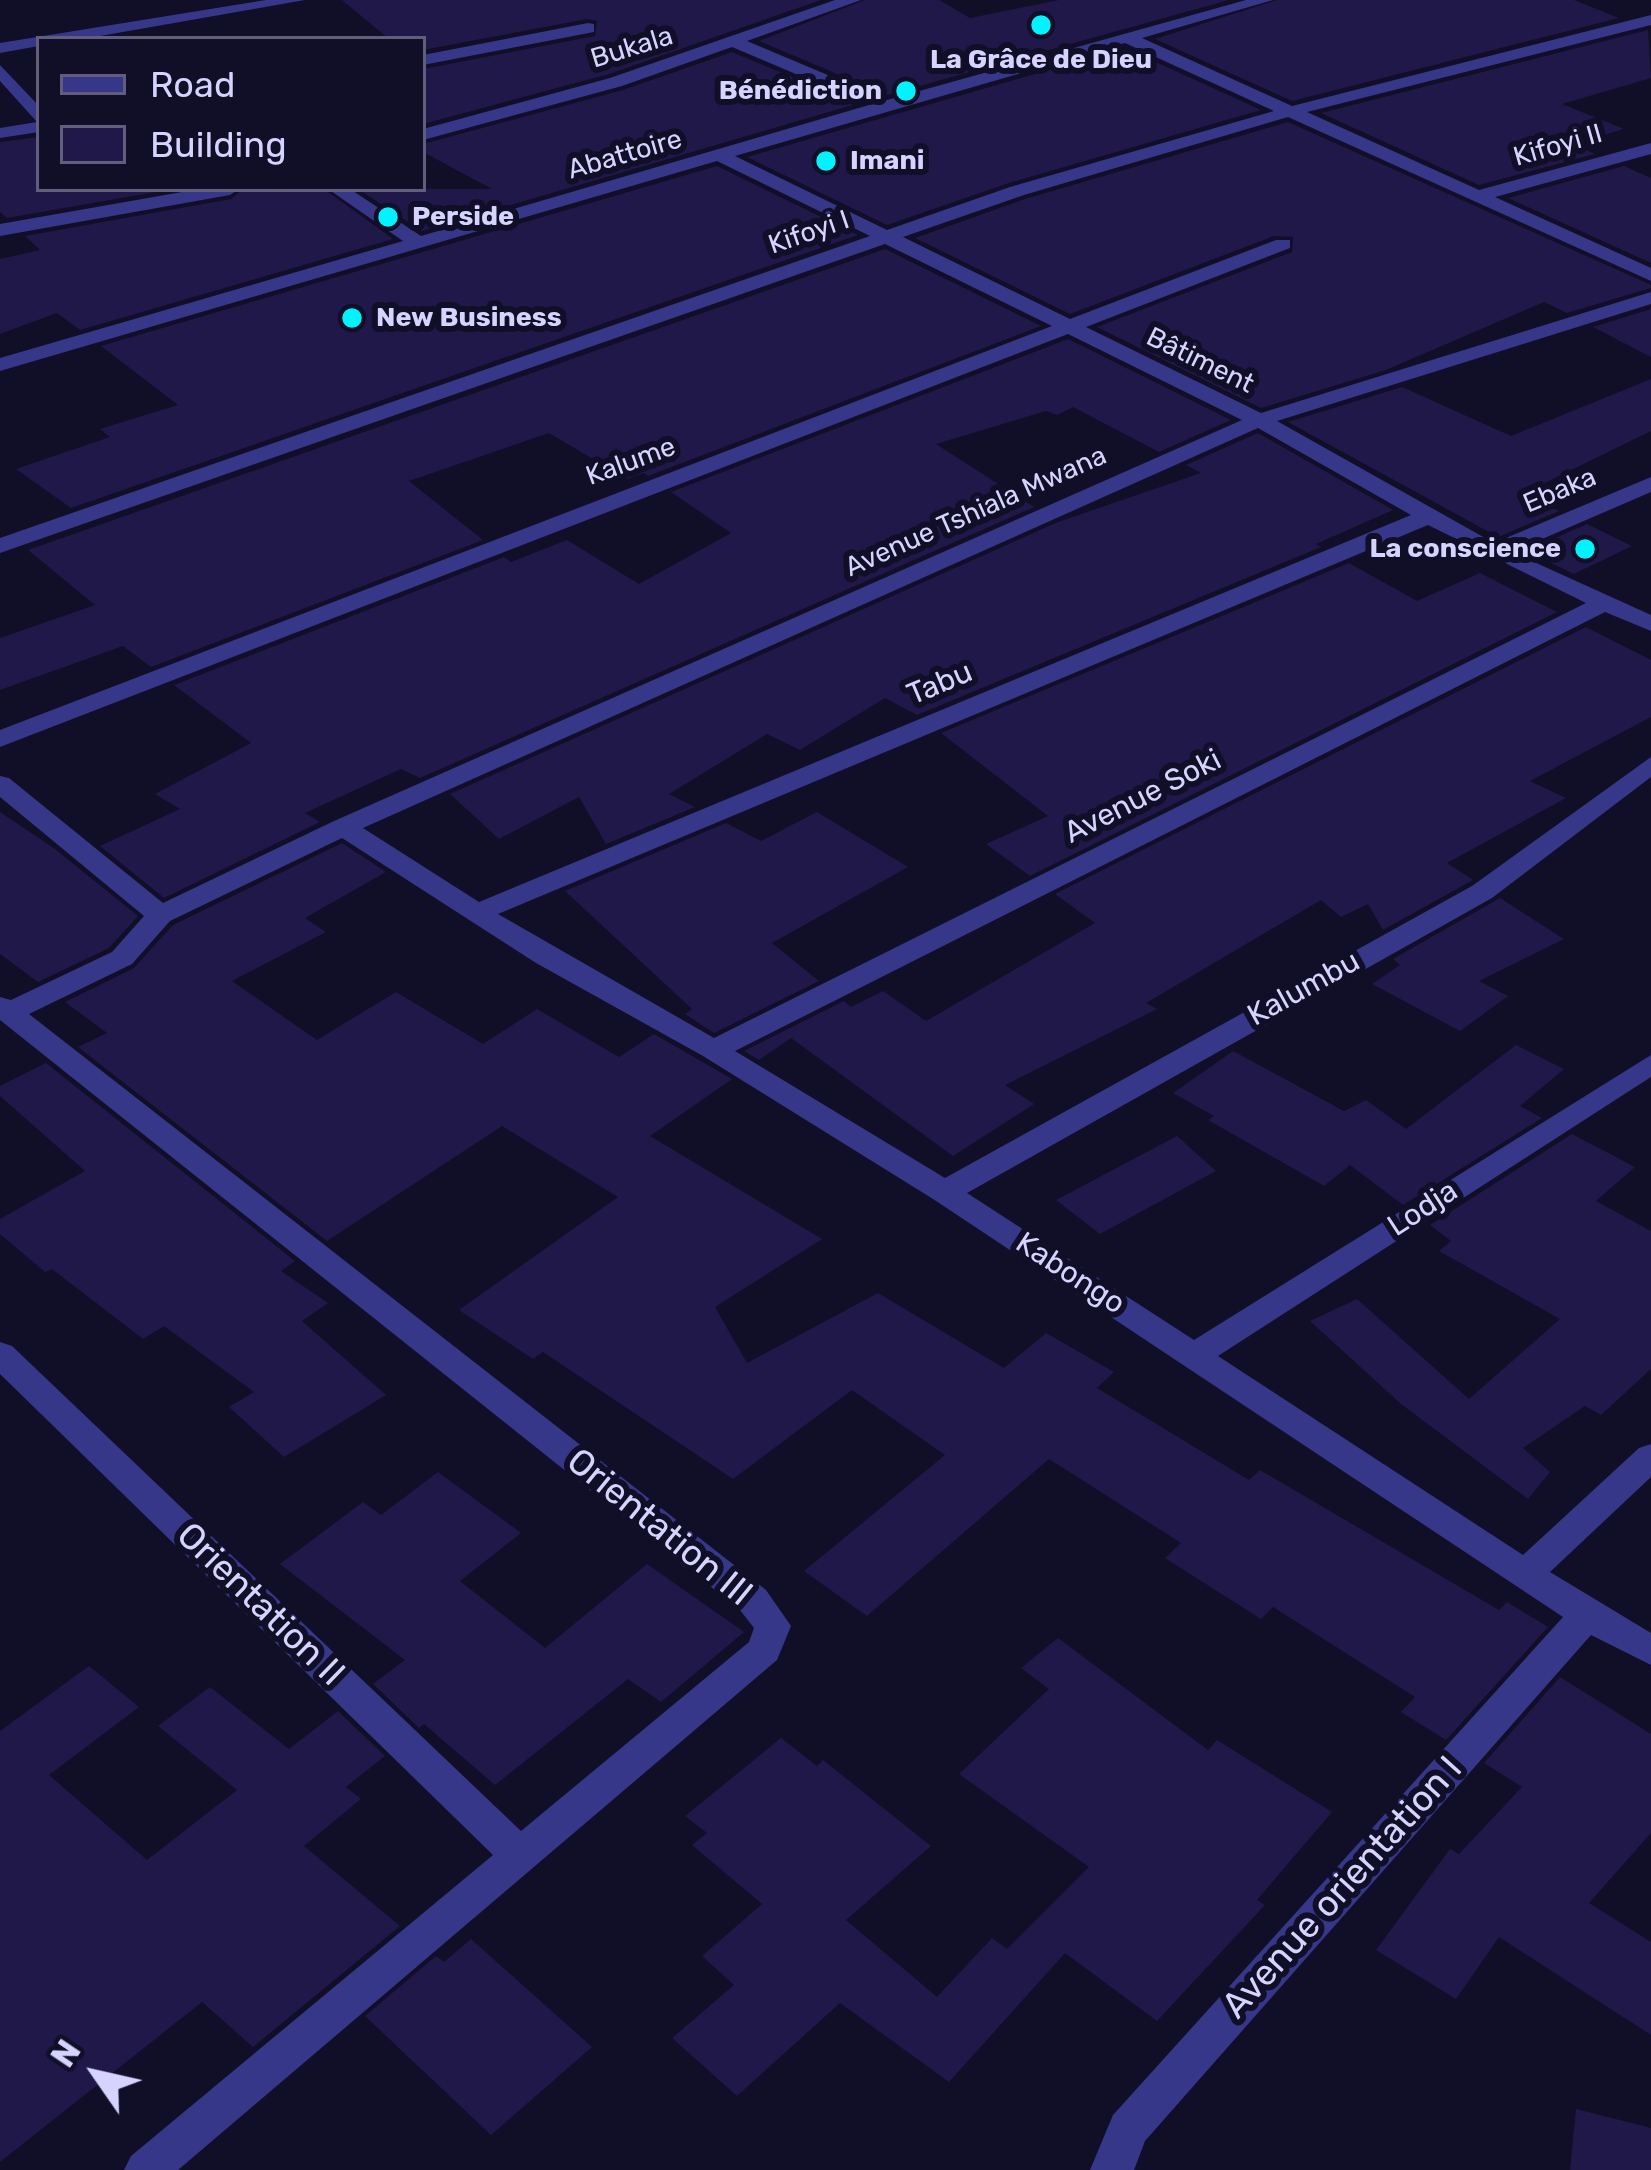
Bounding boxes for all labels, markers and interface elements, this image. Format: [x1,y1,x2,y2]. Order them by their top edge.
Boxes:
marker: La Grâce de Dieu [1028,12,1054,38]
street label: Bukala [587,20,677,76]
legend [36,36,426,192]
place label: La Grâce de Dieu [930,44,1152,76]
text: Road [150,63,235,106]
place label: Bénédiction [719,75,882,107]
marker: Bénédiction [893,78,919,104]
street label: Kifoyi II [1510,118,1606,174]
text: Building [150,123,287,166]
street label: Abattoire [564,123,686,187]
place label: Imani [850,145,924,177]
marker: Imani [813,148,839,174]
place label: Perside [412,201,514,233]
marker: Perside [375,204,401,230]
street label: Kifoyi I [764,204,854,262]
place label: New Business [376,302,562,334]
marker: New Business [339,305,365,331]
street label: Bâtiment [1141,321,1259,401]
street label: Kalume [582,431,680,493]
street label: Avenue Tshiala Mwana [840,440,1112,584]
street label: Ebaka [1519,461,1601,521]
place label: La conscience [1369,533,1561,565]
marker: La conscience [1572,536,1598,562]
street label: Tabu [902,654,978,714]
street label: Avenue Soki [1059,742,1227,852]
street label: Kalumbu [1242,944,1366,1034]
street label: Lodja [1381,1173,1465,1245]
street label: Kabongo [1009,1225,1131,1323]
street label: Orientation III [558,1440,760,1616]
street label: Orientation II [167,1514,353,1696]
street label: Avenue orientation I [1214,1748,1472,2028]
north arrow [36,2014,156,2134]
text: N [43,2033,89,2074]

